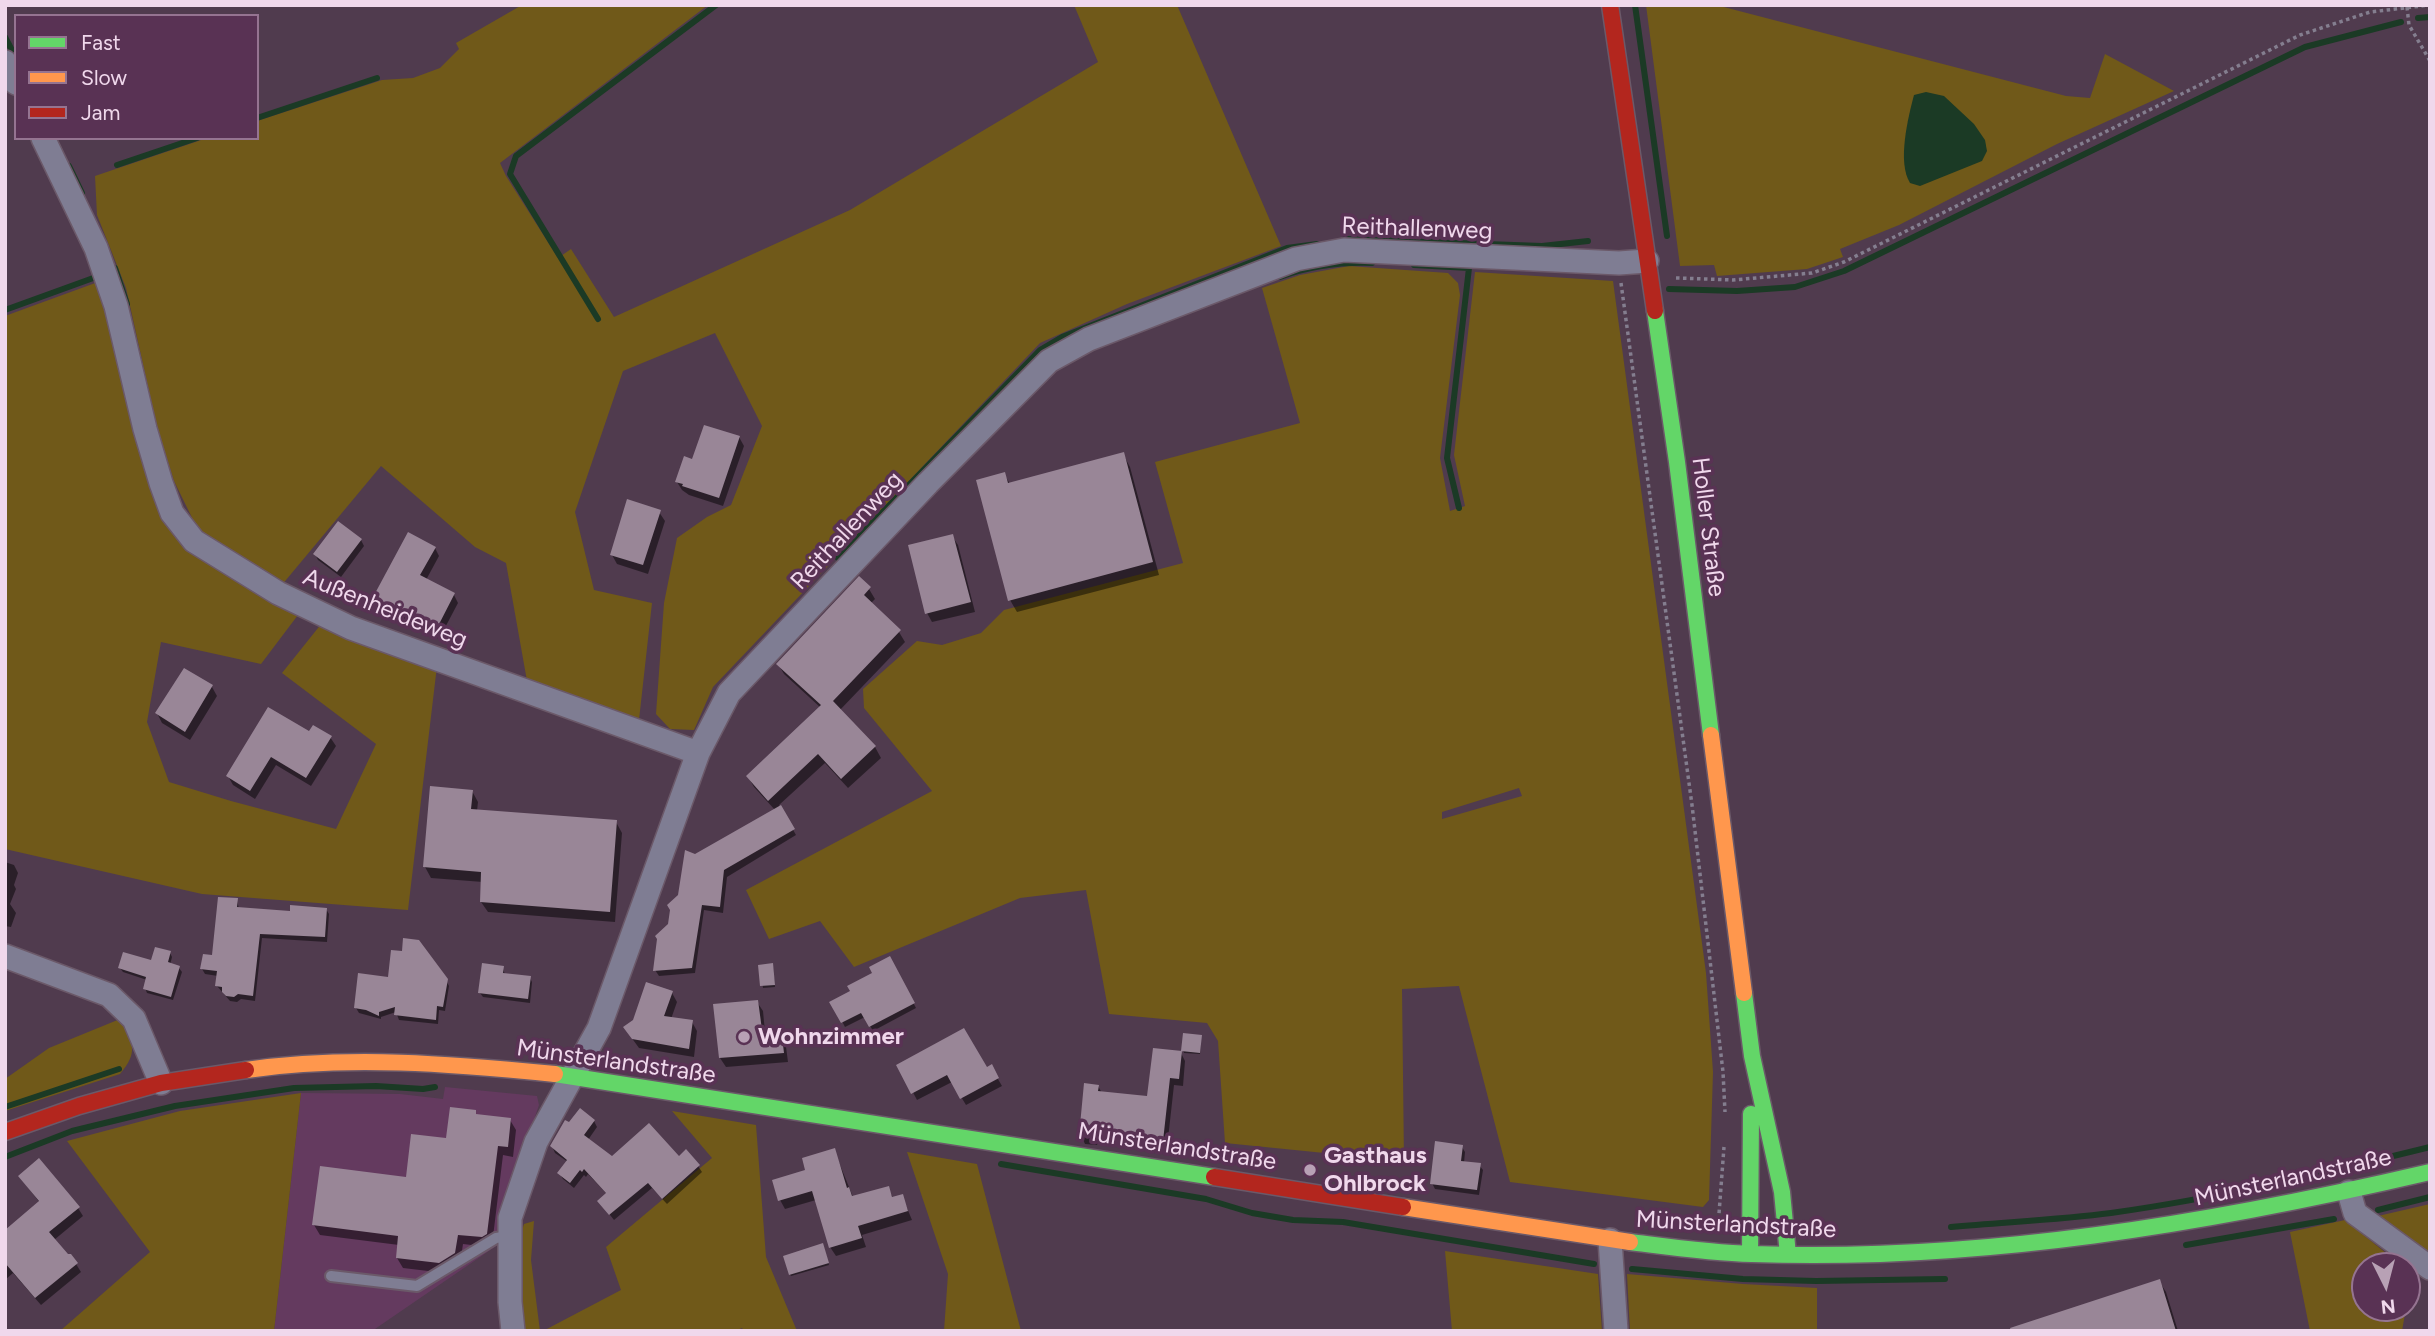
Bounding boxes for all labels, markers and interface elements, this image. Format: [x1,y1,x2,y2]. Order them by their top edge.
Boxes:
legend [14,14,259,140]
text: Fast [81,30,121,55]
text: Slow [81,65,127,90]
text: Jam [81,100,120,125]
street label: Reithallenweg [1341,212,1493,246]
street label: Holler Straße [1685,456,1731,598]
street label: Reithallenweg [785,466,909,596]
street label: Außenheideweg [299,563,471,655]
place label: Wohnzimmer [758,1023,904,1051]
marker: Wohnzimmer [736,1029,752,1045]
street label: Münsterlandstraße [515,1034,717,1090]
street label: Münsterlandstraße [1076,1117,1278,1177]
place label: Gasthaus Ohlbrock [1324,1142,1427,1198]
street label: Münsterlandstraße [2192,1143,2394,1213]
marker: Gasthaus Ohlbrock [1302,1162,1318,1178]
street label: Münsterlandstraße [1635,1205,1837,1245]
north arrow [2351,1252,2421,1322]
text: N [2380,1294,2397,1319]

